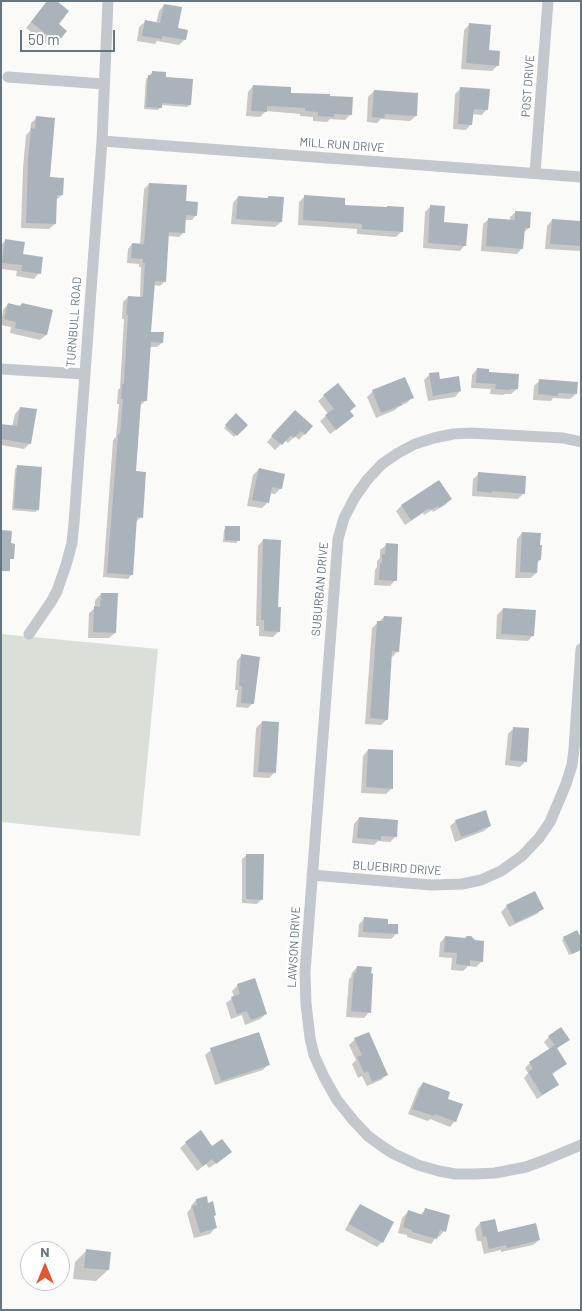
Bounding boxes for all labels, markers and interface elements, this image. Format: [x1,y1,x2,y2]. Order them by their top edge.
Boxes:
scale bar [22,20,118,52]
text: 50 m [28,30,60,48]
street label: POST DRIVE [519,54,537,118]
street label: MILL RUN DRIVE [299,135,385,155]
street label: TURNBULL ROAD [64,276,84,368]
street label: SUBURBAN DRIVE [309,541,331,637]
street label: BLUEBIRD DRIVE [352,858,442,878]
street label: LAWSON DRIVE [285,906,303,988]
north arrow [20,1241,70,1291]
text: N [40,1243,50,1260]

